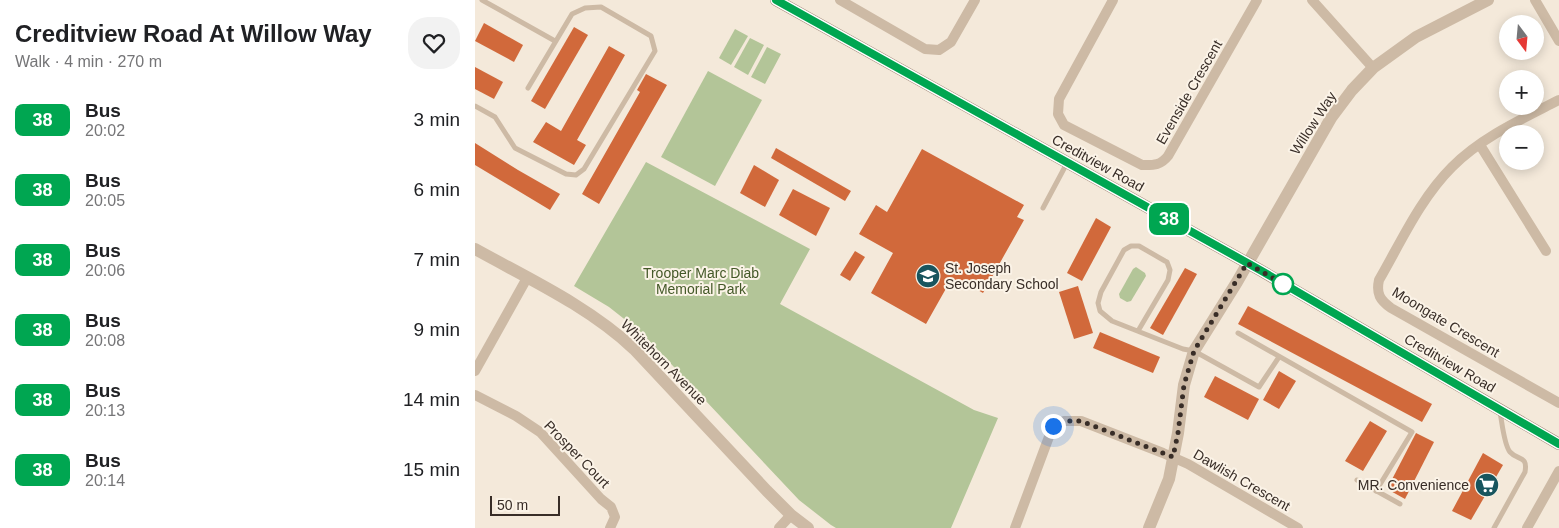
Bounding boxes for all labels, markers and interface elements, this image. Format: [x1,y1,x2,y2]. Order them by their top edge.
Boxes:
north arrow [1499,15,1544,60]
map controls [1499,15,1544,170]
button: heart [408,17,460,69]
text: Creditview Road At Willow Way [15,20,372,47]
street label: Evenside Crescent [1153,37,1225,147]
text: Walk · 4 min · 270 m [15,53,162,70]
button: + [1499,70,1544,115]
street label: Willow Way [1287,89,1339,157]
text: Bus [85,100,121,121]
text: 3 min [414,109,460,130]
text: 38 [32,110,53,130]
text: 20:02 [85,122,125,139]
button: − [1499,125,1544,170]
street label: Creditview Road [1049,131,1147,195]
text: Bus [85,170,121,191]
text: 6 min [414,179,460,200]
text: 38 [32,180,53,200]
text: 20:05 [85,192,125,209]
line badge: 38 [1147,203,1191,235]
text: 38 [1159,209,1179,229]
text: Bus [85,240,121,261]
text: 7 min [414,249,460,270]
text: 38 [32,250,53,270]
place label: St. Joseph Secondary School [945,260,1059,292]
text: 20:06 [85,262,125,279]
school or university icon: St. Joseph Secondary School [915,263,941,289]
park label: Trooper Marc Diab Memorial Park [643,265,759,297]
unlabelled marker [1272,273,1294,295]
street label: Moongate Crescent [1390,284,1503,360]
text: Bus [85,310,121,331]
street label: Whitehorn Avenue [618,316,710,408]
text: 9 min [414,319,460,340]
text: 38 [32,320,53,340]
street label: Creditview Road [1402,330,1498,396]
text: 20:08 [85,332,125,349]
text: Bus [85,380,121,401]
text: 14 min [403,389,460,410]
text: 38 [32,390,53,410]
text: 20:13 [85,402,125,419]
your location [1041,414,1066,439]
street label: Prosper Court [541,417,613,491]
street label: Dawlish Crescent [1191,446,1293,514]
text: Bus [85,450,121,471]
text: 15 min [403,459,460,480]
text: 38 [32,460,53,480]
text: 20:14 [85,472,125,489]
supermarket icon: MR. Convenience [1474,472,1500,498]
place label: MR. Convenience [1358,477,1469,493]
scale bar [490,493,560,516]
text: 50 m [497,497,528,513]

